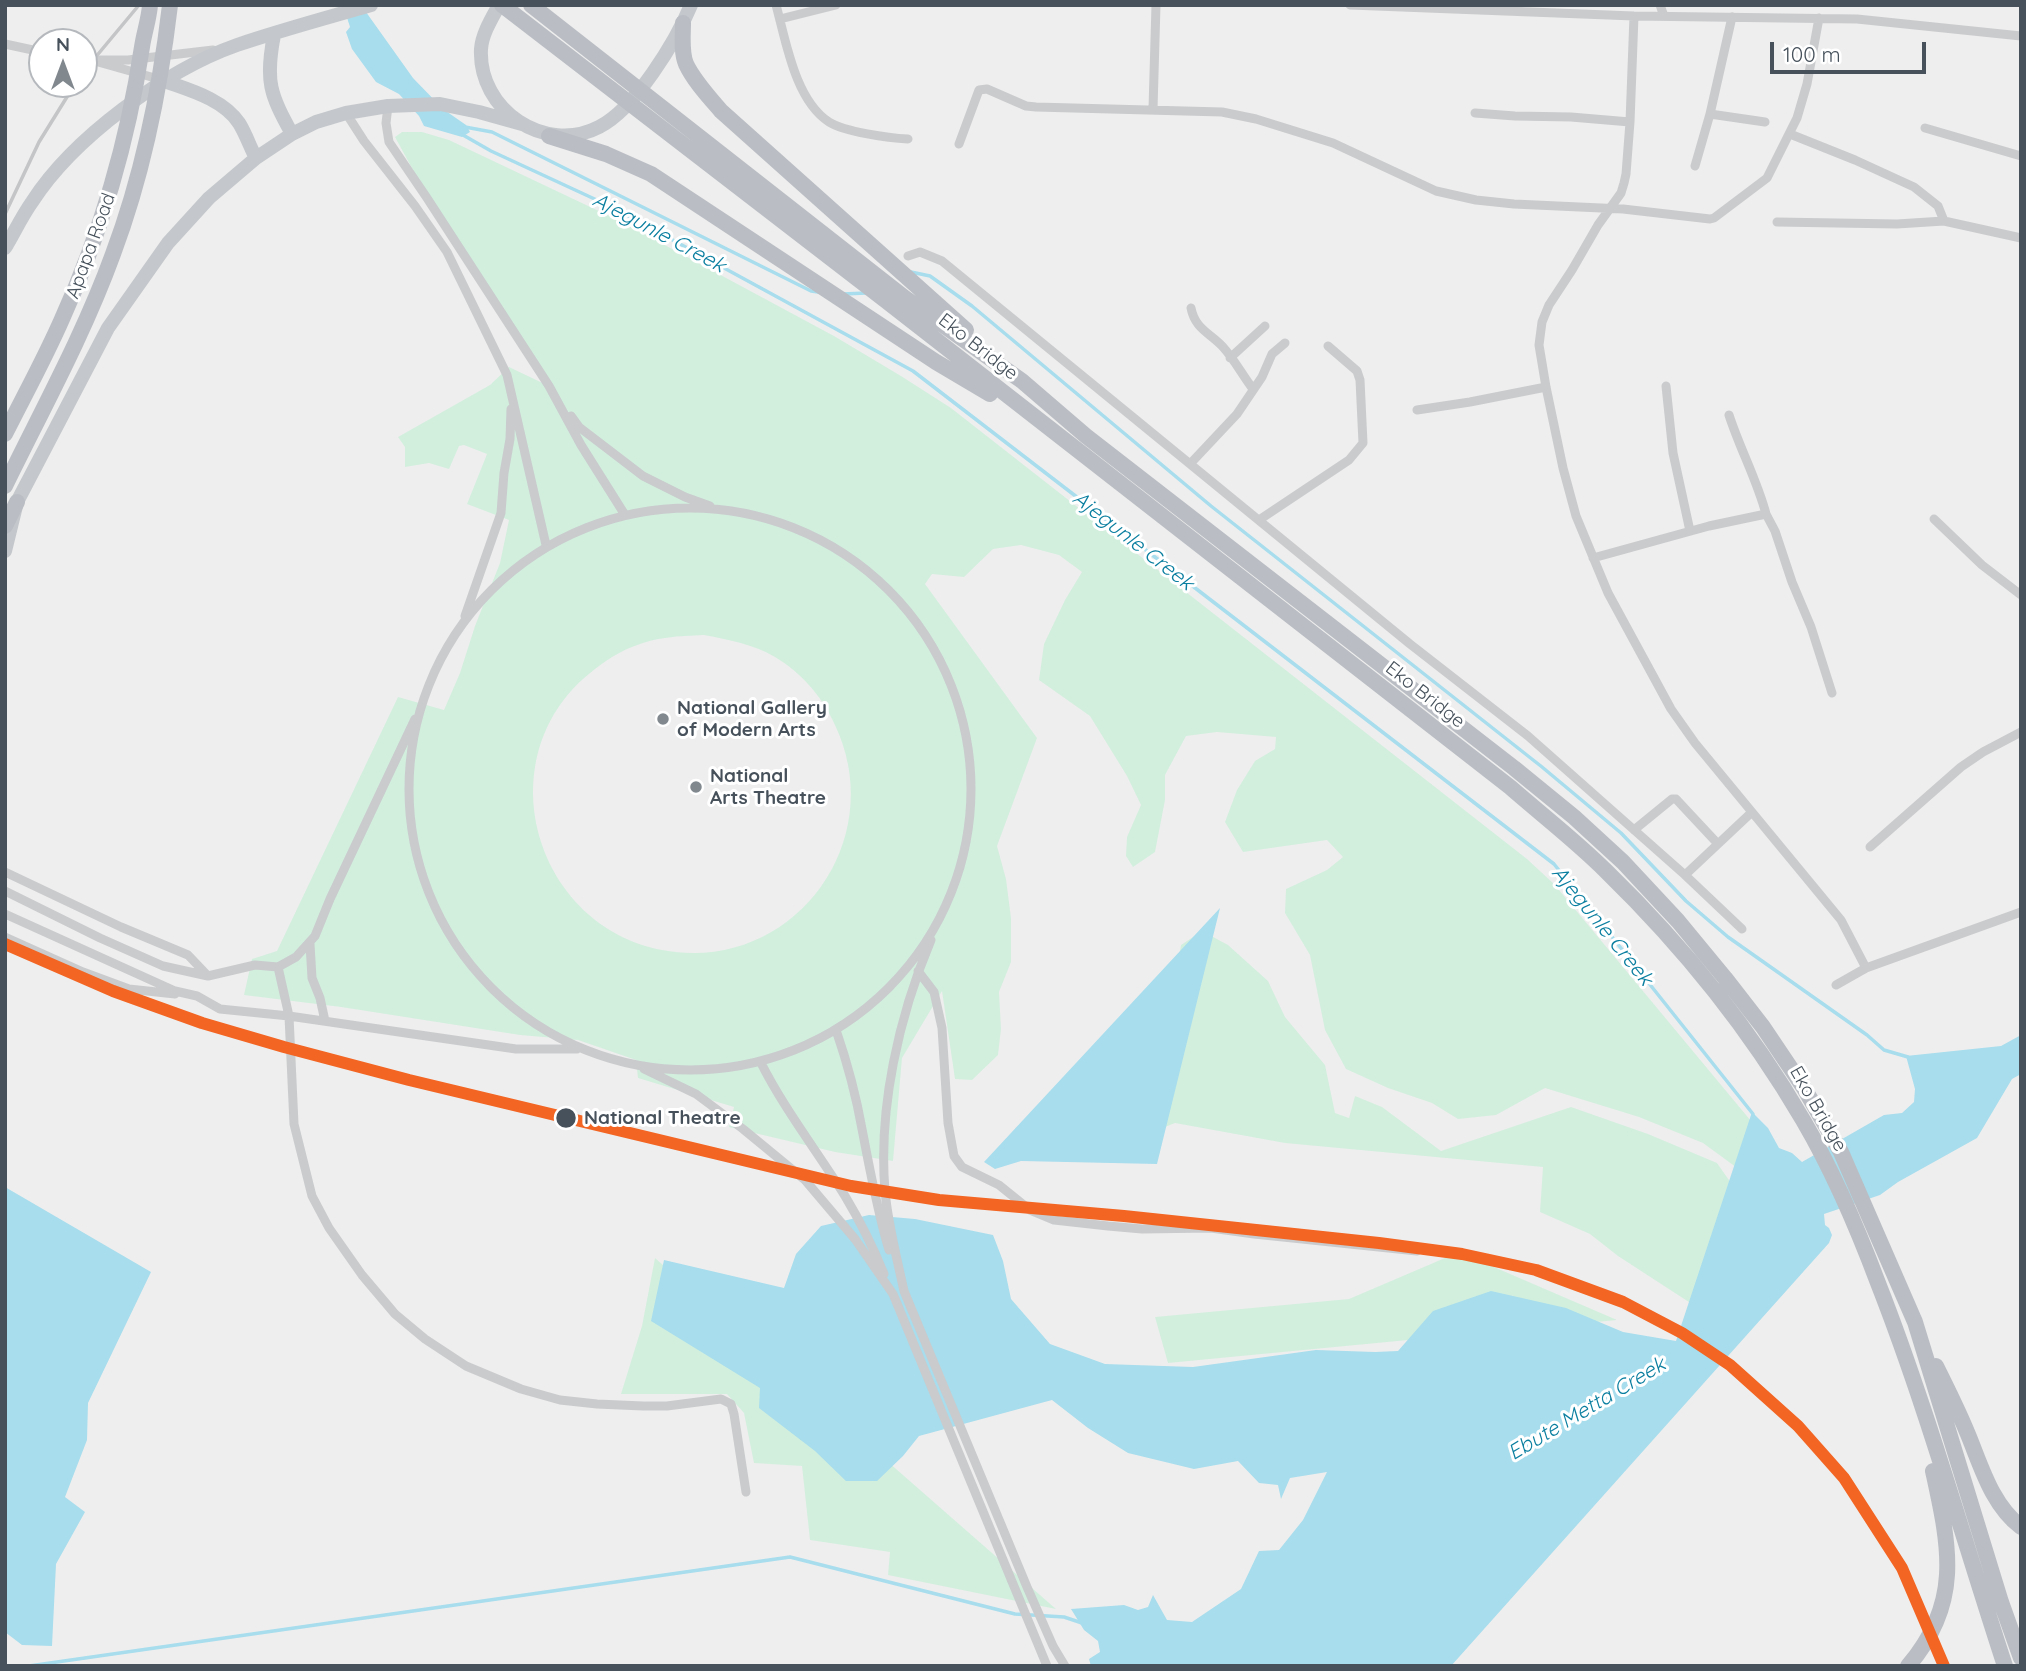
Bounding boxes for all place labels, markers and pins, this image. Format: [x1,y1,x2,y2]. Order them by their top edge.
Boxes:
place label: National Gallery of Modern Arts [677,697,827,741]
marker: National Gallery of Modern Arts [655,711,671,727]
place label: National Arts Theatre [710,765,826,809]
marker: National Arts Theatre [688,779,704,795]
marker: National Theatre [554,1106,578,1130]
place label: National Theatre [584,1107,741,1129]

